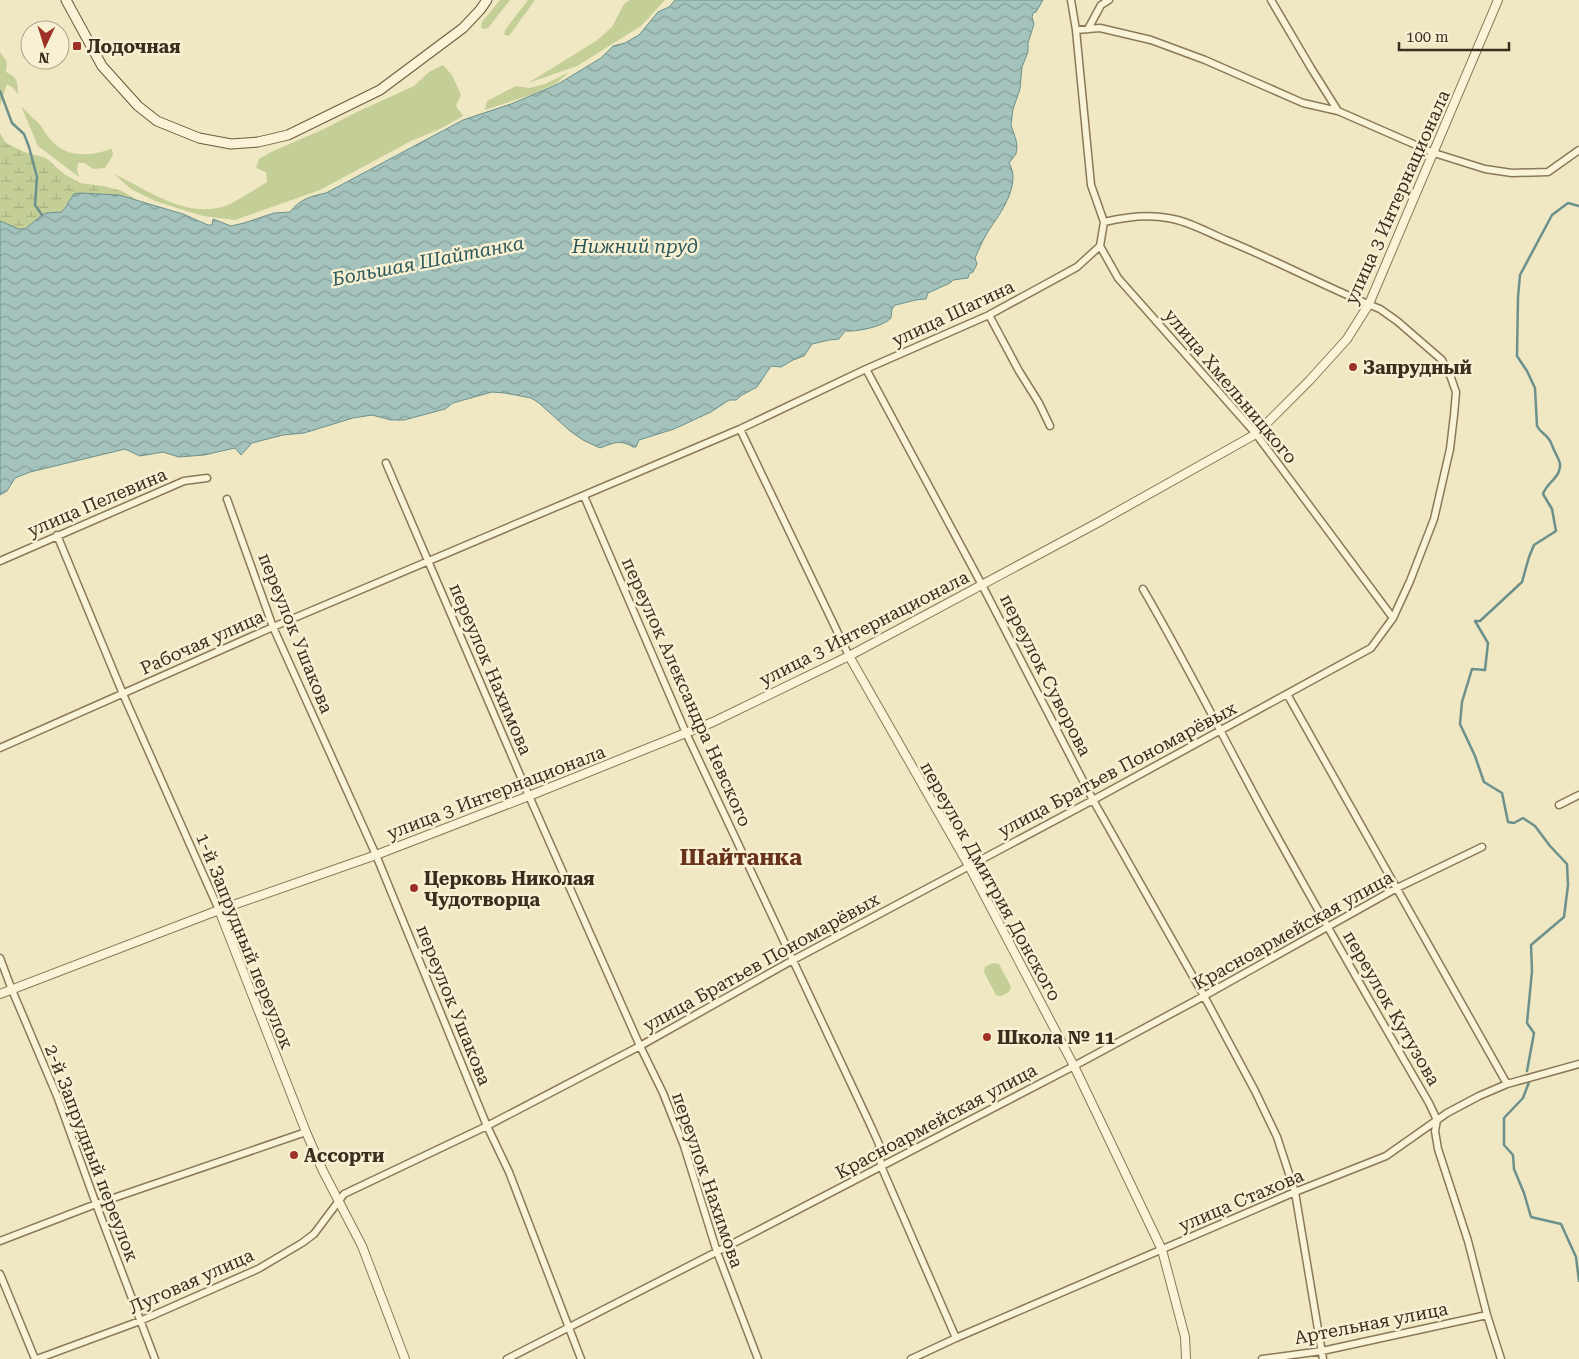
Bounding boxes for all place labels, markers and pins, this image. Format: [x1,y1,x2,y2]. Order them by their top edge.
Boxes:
place label: Лодочная [87,36,181,57]
marker: Лодочная [71,40,83,52]
place label: Запрудный [1363,357,1472,378]
marker: Запрудный [1347,361,1359,373]
place label: Церковь Николая Чудотворца [424,868,595,910]
marker: Церковь Николая Чудотворца [408,882,420,894]
place label: Школа № 11 [997,1027,1115,1048]
marker: Школа № 11 [981,1031,993,1043]
place label: Ассорти [304,1145,384,1166]
marker: Ассорти [288,1149,300,1161]

